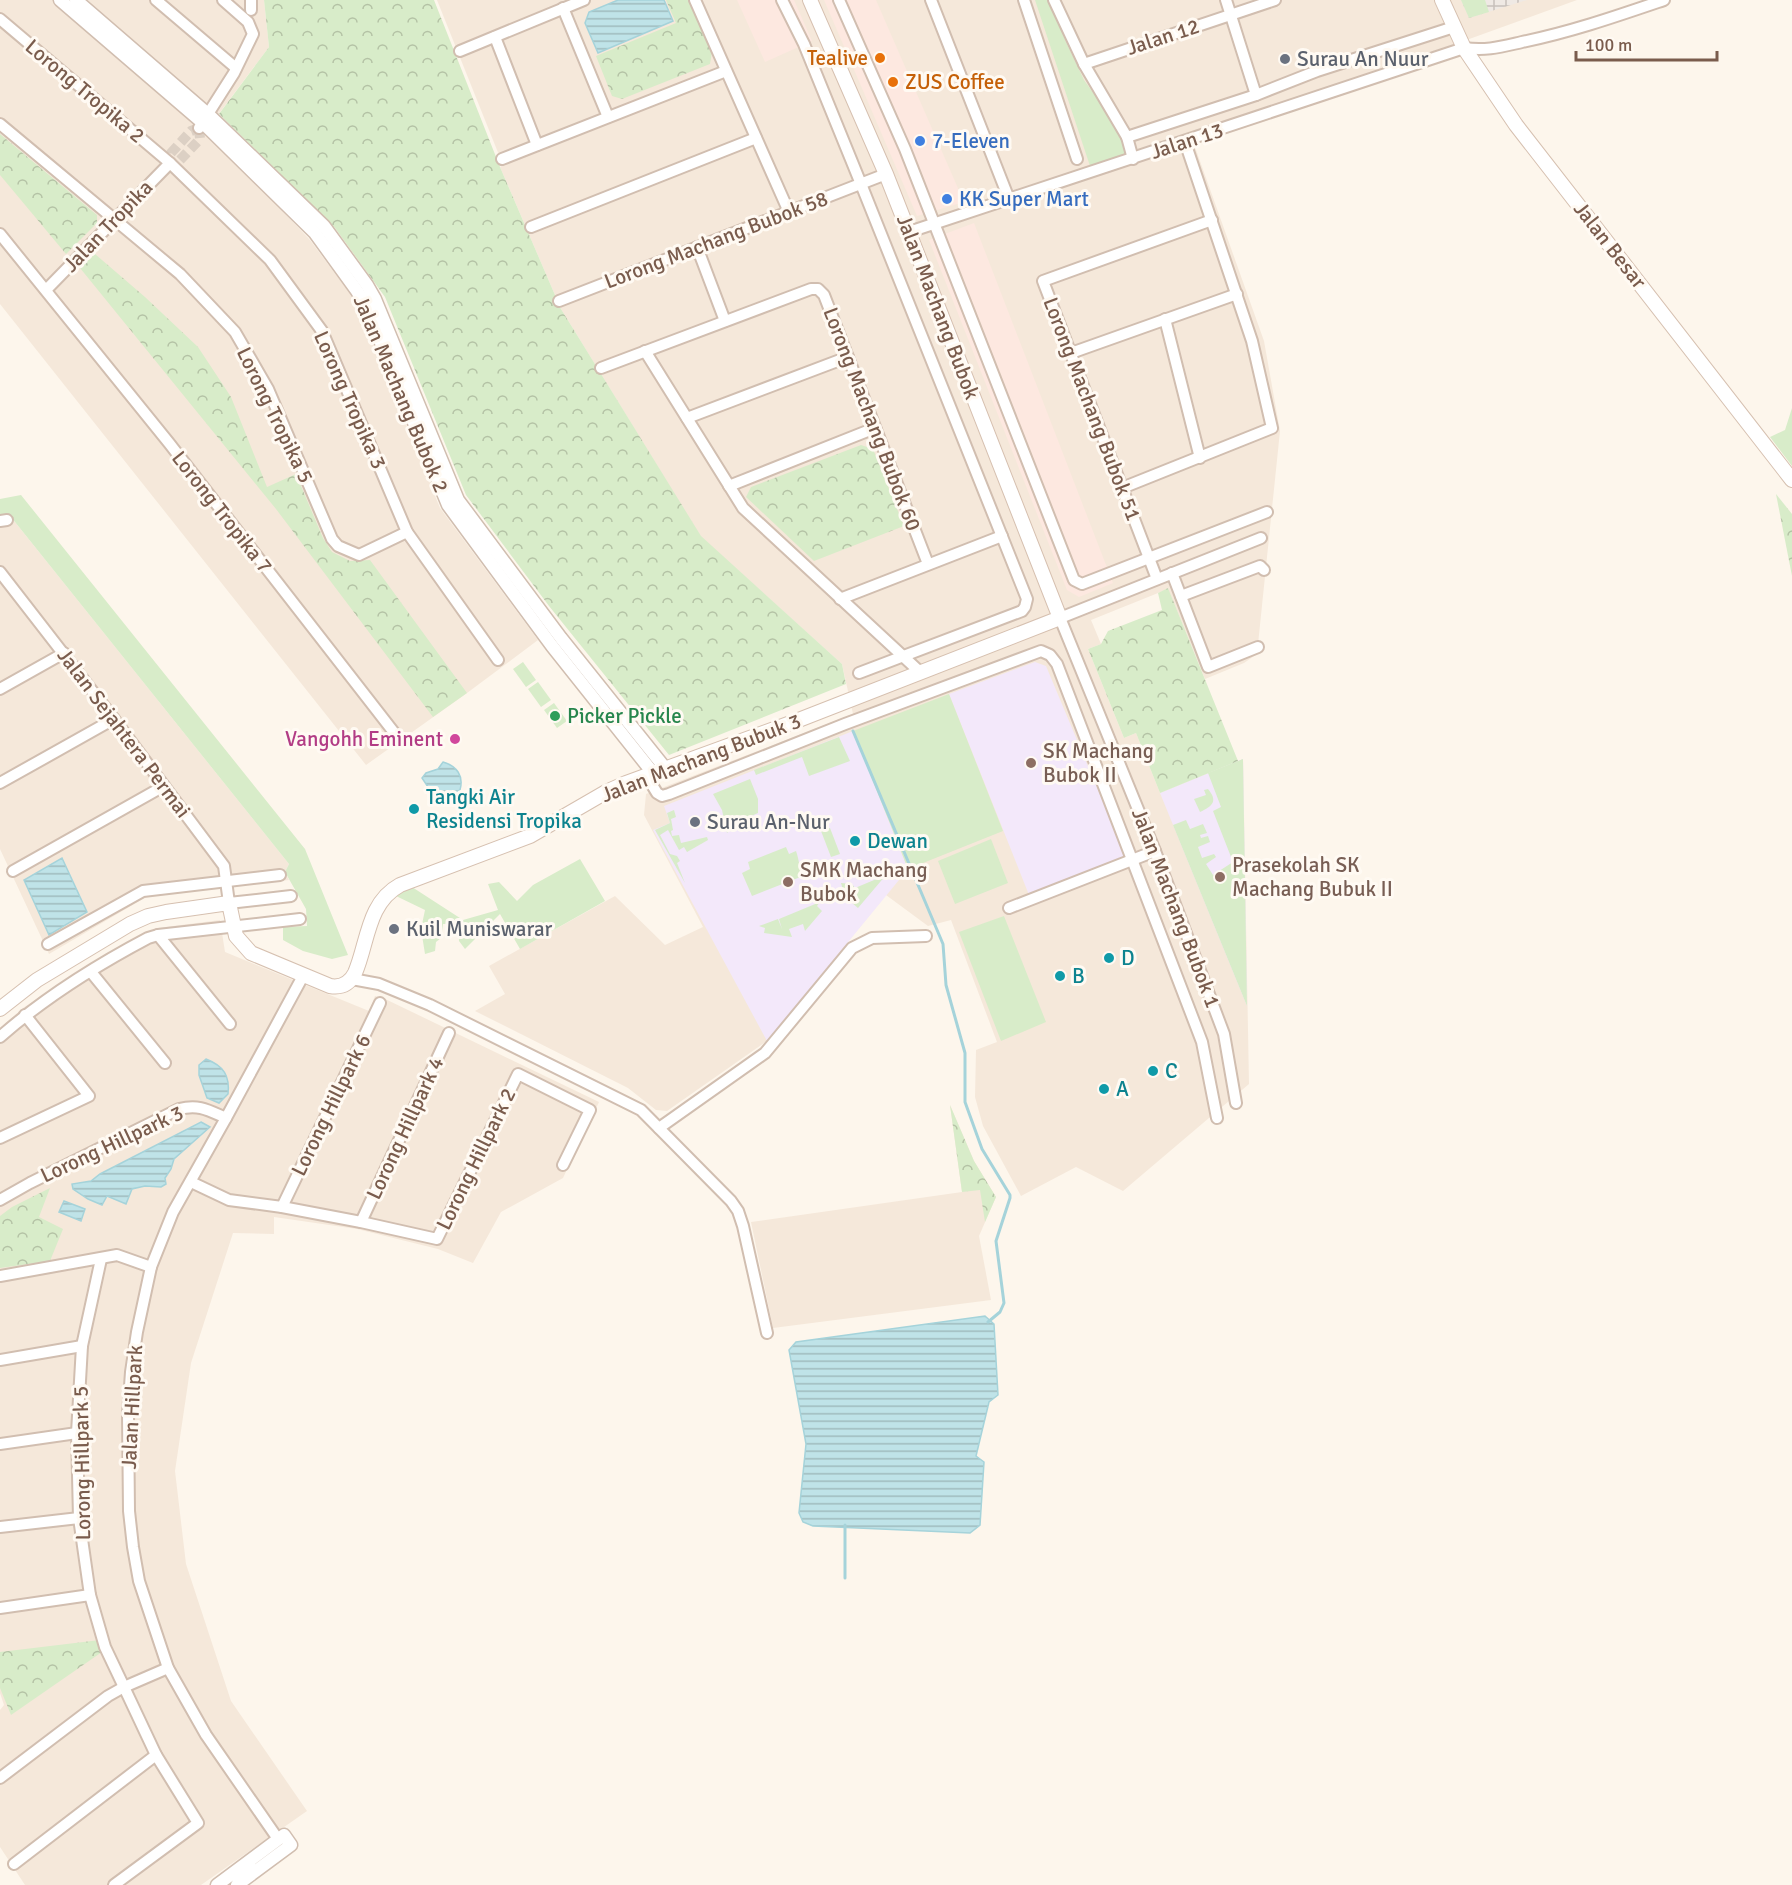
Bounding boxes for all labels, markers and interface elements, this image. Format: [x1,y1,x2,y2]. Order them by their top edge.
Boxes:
street label: Jalan 12 [1123,13,1203,61]
scale bar [1576,24,1717,62]
street label: Lorong Tropika 2 [20,33,150,149]
text: 100 m [1585,34,1632,56]
place label: Tealive [807,45,868,71]
place label: Surau An Nuur [1297,46,1429,72]
marker: Tealive [873,51,887,65]
marker: Surau An Nuur [1278,52,1292,66]
place label: ZUS Coffee [905,69,1005,95]
marker: ZUS Coffee [886,75,900,89]
street label: Jalan 13 [1147,117,1227,165]
place label: 7-Eleven [932,128,1010,154]
marker: 7-Eleven [913,134,927,148]
street label: Jalan Tropika [58,175,158,277]
street label: Lorong Machang Bubok 58 [601,185,831,295]
place label: KK Super Mart [959,186,1089,212]
marker: KK Super Mart [940,192,954,206]
street label: Jalan Besar [1568,196,1652,294]
street label: Jalan Machang Bubok [891,211,985,403]
street label: Jalan Machang Bubok 2 [348,291,454,497]
street label: Lorong Machang Bubok 51 [1037,294,1147,524]
street label: Lorong Machang Bubok 60 [817,304,927,534]
street label: Lorong Tropika 3 [308,327,392,473]
street label: Lorong Tropika 5 [231,343,319,487]
street label: Lorong Tropika 7 [166,446,278,578]
street label: Jalan Sejahtera Permai [52,643,196,823]
place label: Picker Pickle [567,703,682,729]
street label: Jalan Machang Bubuk 3 [597,708,805,808]
marker: Picker Pickle [548,709,562,723]
place label: Vangohh Eminent [285,726,443,752]
marker: Vangohh Eminent [448,732,462,746]
place label: SK Machang Bubok II [1043,738,1154,788]
marker: SK Machang Bubok II [1024,756,1038,770]
place label: Tangki Air Residensi Tropika [426,784,582,834]
marker: Tangki Air Residensi Tropika [407,802,421,816]
street label: Jalan Machang Bubok 1 [1126,804,1226,1012]
place label: Surau An-Nur [707,809,830,835]
marker: Surau An-Nur [688,815,702,829]
place label: Dewan [867,828,928,854]
marker: Dewan [848,834,862,848]
place label: Prasekolah SK Machang Bubuk II [1232,852,1393,902]
place label: SMK Machang Bubok [800,857,928,907]
marker: Prasekolah SK Machang Bubuk II [1213,870,1227,884]
marker: SMK Machang Bubok [781,875,795,889]
place label: Kuil Muniswarar [406,916,553,942]
marker: Kuil Muniswarar [387,922,401,936]
place label: D [1121,945,1135,971]
marker: D [1102,951,1116,965]
place label: B [1072,963,1085,989]
marker: B [1053,969,1067,983]
street label: Lorong Hillpark 6 [285,1030,377,1180]
street label: Lorong Hillpark 4 [361,1052,449,1204]
place label: C [1165,1058,1178,1084]
marker: C [1146,1064,1160,1078]
place label: A [1116,1076,1129,1102]
marker: A [1097,1082,1111,1096]
street label: Lorong Hillpark 2 [430,1084,522,1234]
street label: Lorong Hillpark 3 [36,1100,188,1188]
street label: Jalan Hillpark [116,1344,148,1470]
street label: Lorong Hillpark 5 [68,1385,96,1541]

